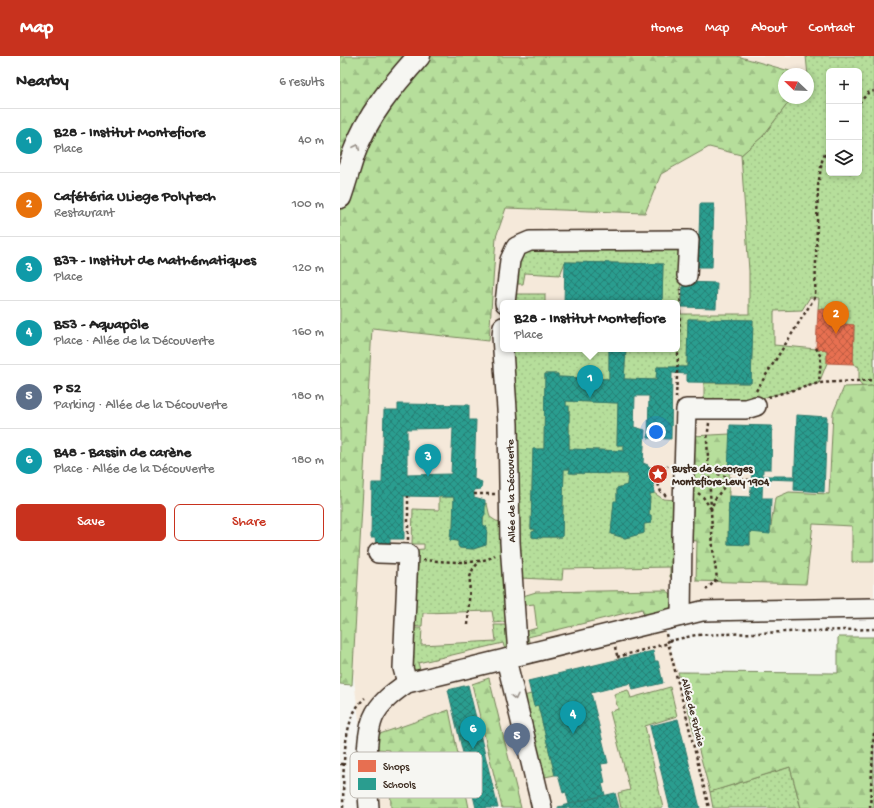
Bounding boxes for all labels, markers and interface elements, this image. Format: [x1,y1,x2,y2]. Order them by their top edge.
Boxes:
text: Map [20,17,53,40]
text: Home [651,20,683,37]
text: Map [705,20,729,37]
text: About [751,20,787,37]
text: Contact [809,20,854,37]
north arrow [778,68,814,104]
map controls [826,68,862,176]
button: + [826,68,862,104]
text: Nearby [16,72,69,92]
text: 6 results [279,75,324,90]
button: − [826,104,862,140]
text: B28 - Institut Montefiore [54,124,205,142]
text: 1 [26,133,32,148]
text: 40 m [298,133,324,148]
button: layers [826,140,862,176]
text: Place [54,142,82,157]
one-way arrow [352,144,360,151]
text: Cafétéria ULiege Polytech [54,188,216,206]
text: 2 [26,197,32,212]
text: 100 m [292,197,324,212]
text: Restaurant [54,206,114,221]
text: B37 - Institut de Mathématiques [54,252,256,270]
text: 3 [26,261,32,276]
text: 120 m [293,261,324,276]
text: Place [54,270,82,285]
popup [500,300,680,352]
pin: 2 [823,301,849,334]
text: B28 - Institut Montefiore [514,310,666,328]
text: B53 - Aquapôle [54,316,149,334]
text: 4 [26,325,32,340]
text: 160 m [292,325,324,340]
text: Place [514,328,543,343]
text: Place · Allée de la Découverte [54,334,215,349]
pin: 1 [577,365,603,398]
text: P 52 [54,380,81,398]
text: 5 [26,389,32,404]
text: 180 m [292,389,324,404]
text: Parking · Allée de la Découverte [54,398,227,413]
your location [646,422,666,442]
street label: Allée de la Découverte [505,439,519,543]
text: B48 - Bassin de carène [54,444,191,462]
pin: 3 [415,444,441,477]
text: 6 [26,453,32,468]
text: 180 m [292,453,324,468]
text: Place · Allée de la Découverte [54,462,215,477]
place icon: Buste de Georges Montefiore-Levy 1904 [647,463,669,485]
place label: Buste de Georges Montefiore-Levy 1904 [671,463,770,489]
button: Save [16,504,166,541]
button: Share [174,504,324,541]
street label: Allée de Futaie [678,677,706,748]
one-way arrow [511,694,519,700]
pin: 4 [560,701,586,734]
pin: 6 [460,716,486,749]
pin: 5 [504,723,530,756]
legend [350,752,482,798]
text: Shops [383,762,410,774]
text: Schools [383,780,417,792]

